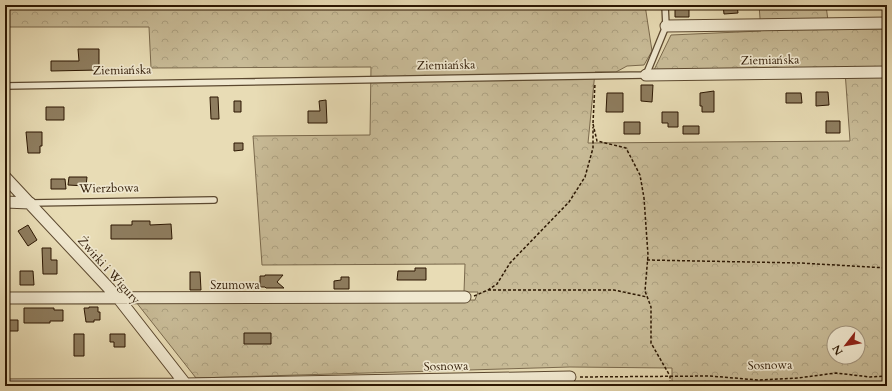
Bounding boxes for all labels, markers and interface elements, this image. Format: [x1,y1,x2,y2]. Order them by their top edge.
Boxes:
street label: Ziemiańska [741,51,800,69]
street label: Ziemiańska [417,56,476,74]
street label: Ziemiańska [93,61,152,79]
street label: Wierzbowa [78,179,140,197]
street label: Żwirki i Wigury [74,232,145,308]
street label: Szumowa [210,277,261,293]
north arrow [826,325,866,365]
text: N [829,342,847,358]
street label: Sosnowa [748,357,793,373]
street label: Sosnowa [424,358,469,374]

